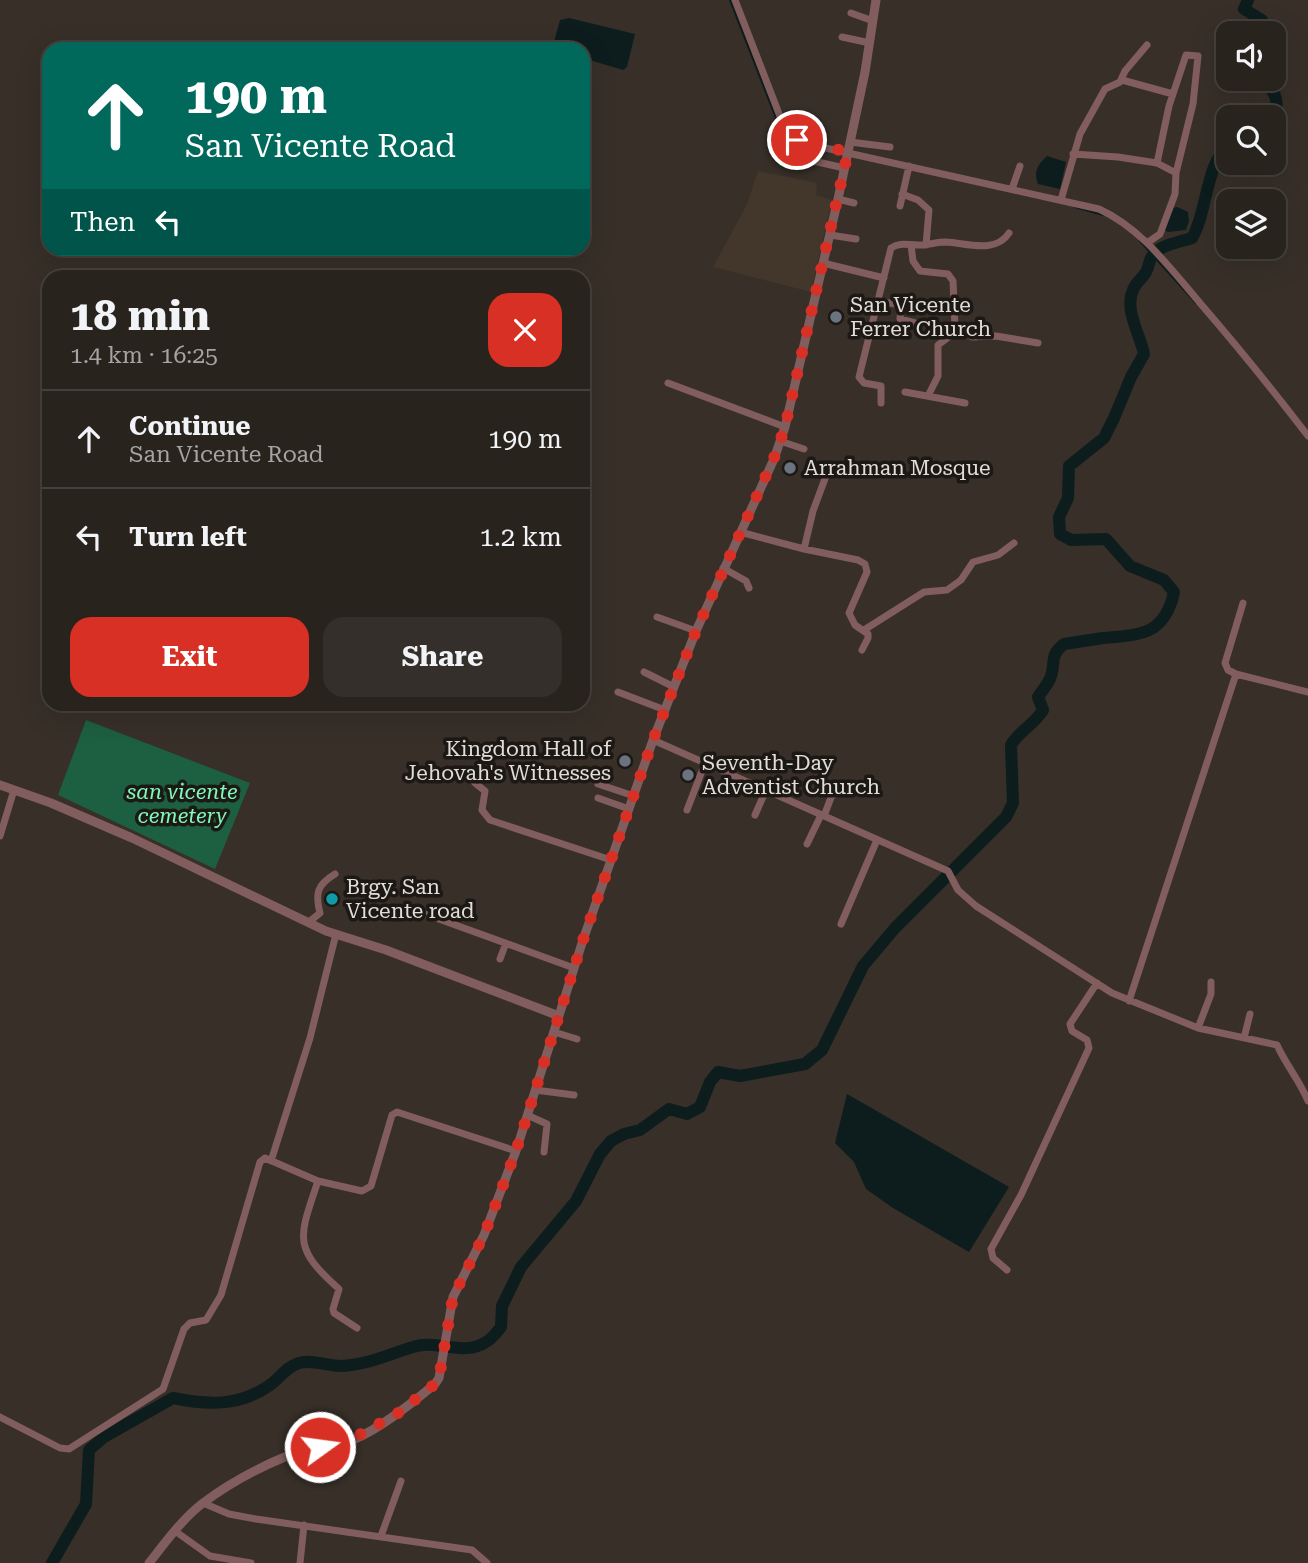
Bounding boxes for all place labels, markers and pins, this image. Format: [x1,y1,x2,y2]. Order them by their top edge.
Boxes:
pin [767,110,827,170]
place label: San Vicente Ferrer Church [850,293,991,341]
marker: San Vicente Ferrer Church [828,309,844,325]
place label: Arrahman Mosque [804,456,991,480]
marker: Arrahman Mosque [782,460,798,476]
place label: Kingdom Hall of Jehovah's Witnesses [405,737,612,785]
place label: Seventh-Day Adventist Church [702,751,880,799]
marker: Kingdom Hall of Jehovah's Witnesses [617,753,633,769]
marker: Seventh-Day Adventist Church [680,767,696,783]
place label: Brgy. San Vicente road [346,875,475,923]
marker: Brgy. San Vicente road [324,891,340,907]

